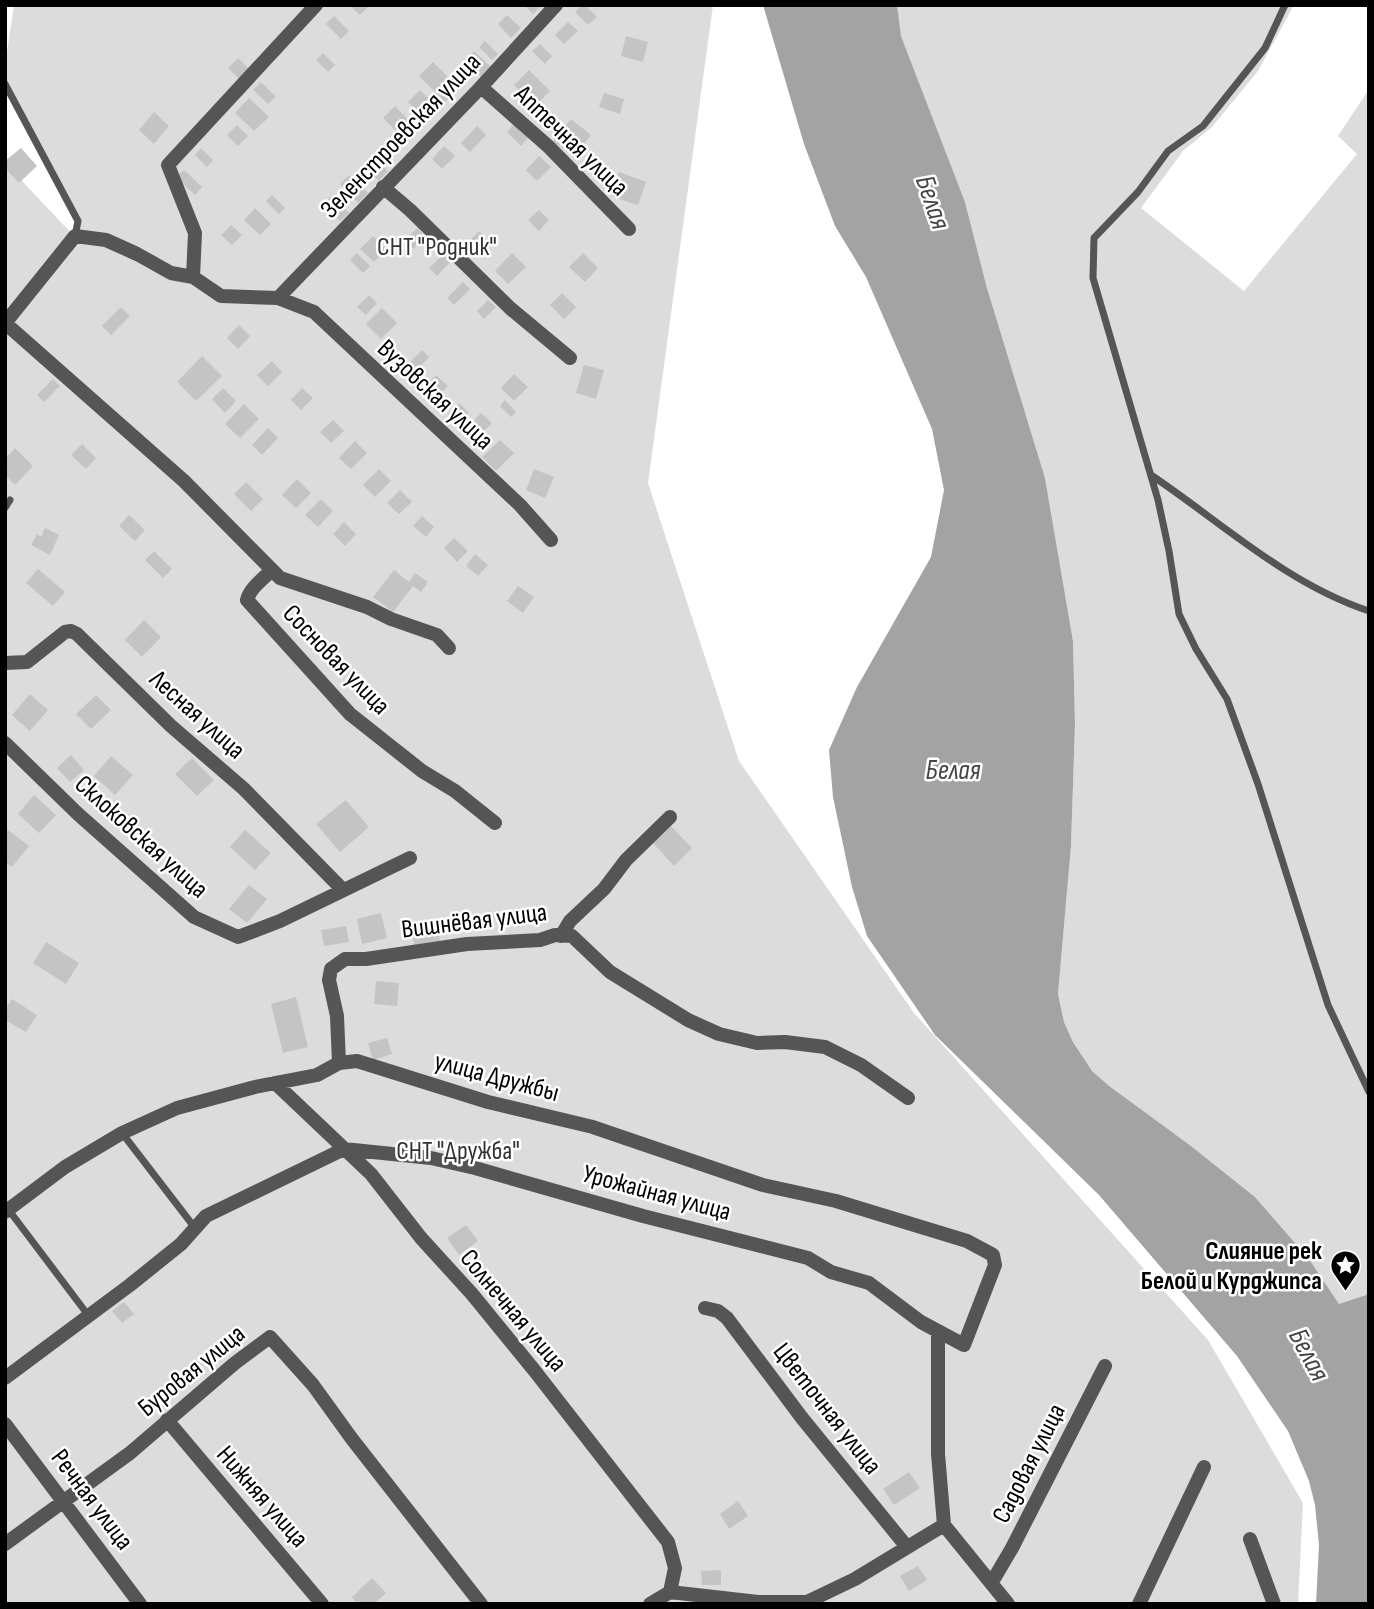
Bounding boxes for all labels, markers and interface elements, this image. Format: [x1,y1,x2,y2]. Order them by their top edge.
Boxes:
street label: Зеленстроевская улица [314,47,488,225]
street label: Аптечная улица [507,78,634,203]
water label: Белая [908,171,957,234]
park label: СНТ "Родник" [377,232,497,263]
street label: Вузовская улица [371,333,499,457]
street label: Сосновая улица [276,599,396,721]
street label: Лесная улица [142,663,251,766]
water label: Белая [926,754,981,787]
street label: Склоковская улица [68,769,214,905]
street label: Вишнёвая улица [400,897,549,946]
street label: улица Дружбы [431,1046,562,1109]
park label: СНТ "Дружба" [396,1136,520,1167]
street label: Урожайная улица [579,1159,734,1228]
place label: Слияние рек Белой и Курджипса [1141,1236,1322,1297]
street label: Солнечная улица [453,1244,573,1378]
place icon: Слияние рек Белой и Курджипса [1328,1248,1362,1292]
street label: Буровая улица [132,1319,252,1424]
water label: Белая [1281,1323,1336,1387]
street label: Цветочная улица [766,1337,888,1481]
street label: Садовая улица [986,1399,1073,1528]
street label: Нижняя улица [209,1440,314,1554]
street label: Речная улица [44,1444,140,1556]

